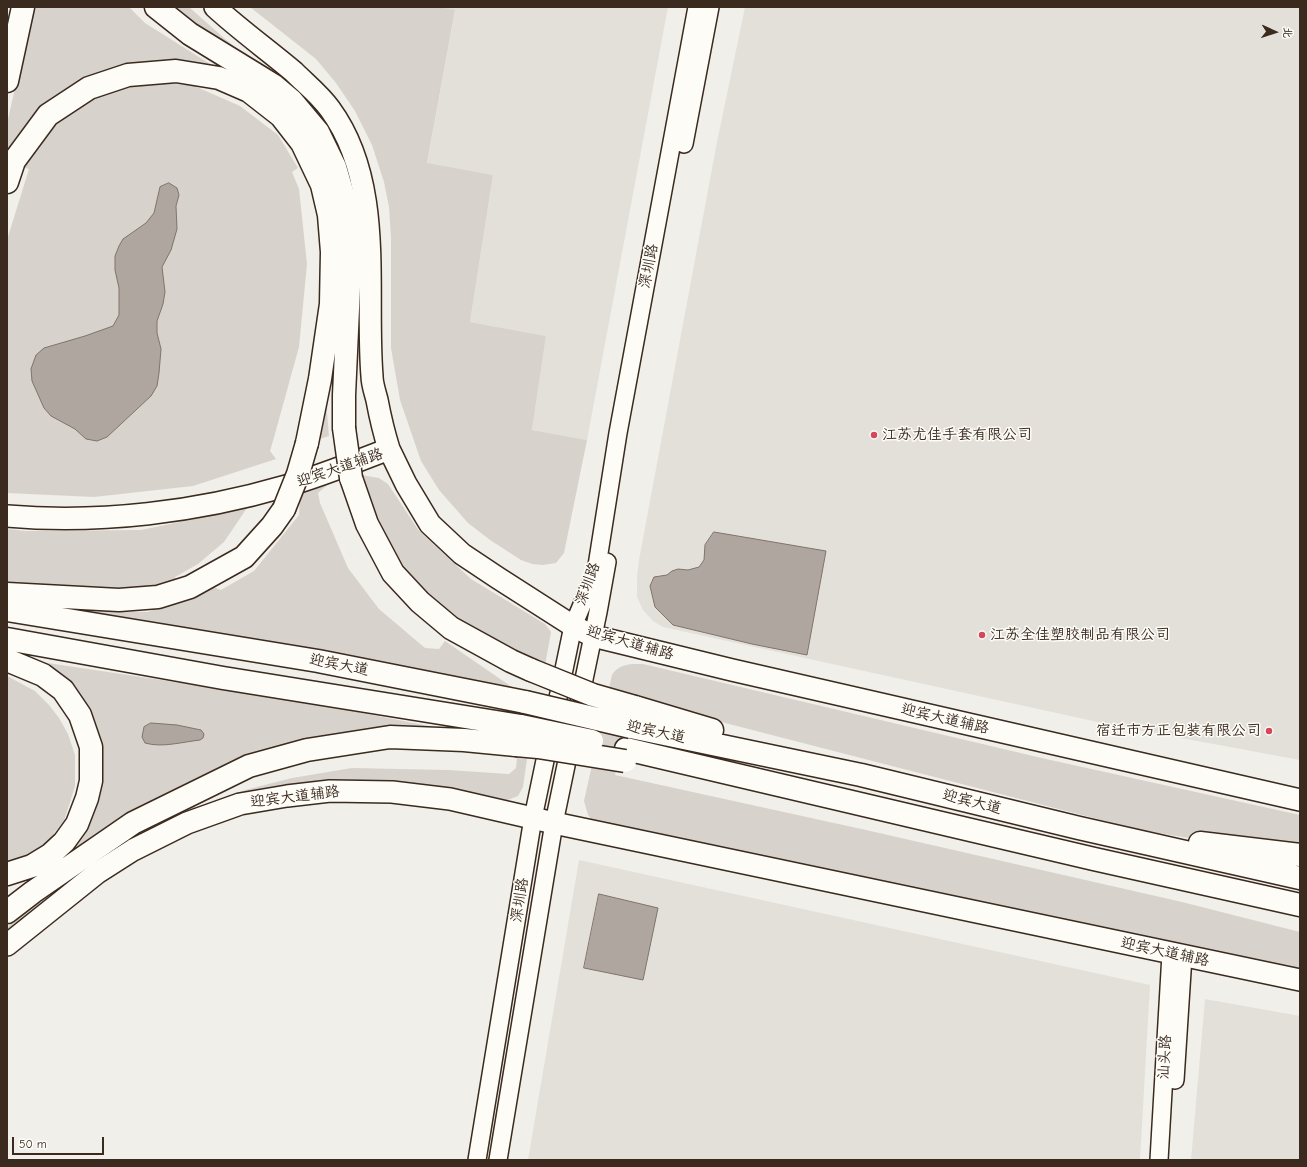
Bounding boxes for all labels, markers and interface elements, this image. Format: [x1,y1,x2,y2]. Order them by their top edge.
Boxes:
north arrow [1255,12,1295,52]
text: 北 [1281,27,1294,38]
street label: 深圳路 [636,242,662,290]
place label: 江苏尤佳手套有限公司 [882,426,1032,444]
marker: 江苏尤佳手套有限公司 [869,430,879,440]
street label: 迎宾大道辅路 [295,445,385,491]
street label: 深圳路 [572,560,604,608]
street label: 迎宾大道辅路 [584,622,676,664]
place label: 江苏全佳塑胶制品有限公司 [990,626,1170,644]
marker: 江苏全佳塑胶制品有限公司 [977,630,987,640]
street label: 迎宾大道 [308,650,370,680]
street label: 迎宾大道辅路 [899,700,991,738]
street label: 迎宾大道 [625,717,687,747]
place label: 宿迁市方正包装有限公司 [1096,722,1261,740]
marker: 宿迁市方正包装有限公司 [1264,726,1274,736]
street label: 迎宾大道辅路 [249,783,341,811]
street label: 迎宾大道 [941,786,1003,818]
street label: 深圳路 [508,876,532,924]
street label: 迎宾大道辅路 [1119,934,1211,970]
street label: 汕头路 [1155,1034,1175,1080]
scale bar [14,1129,106,1155]
text: 50 m [19,1137,47,1151]

